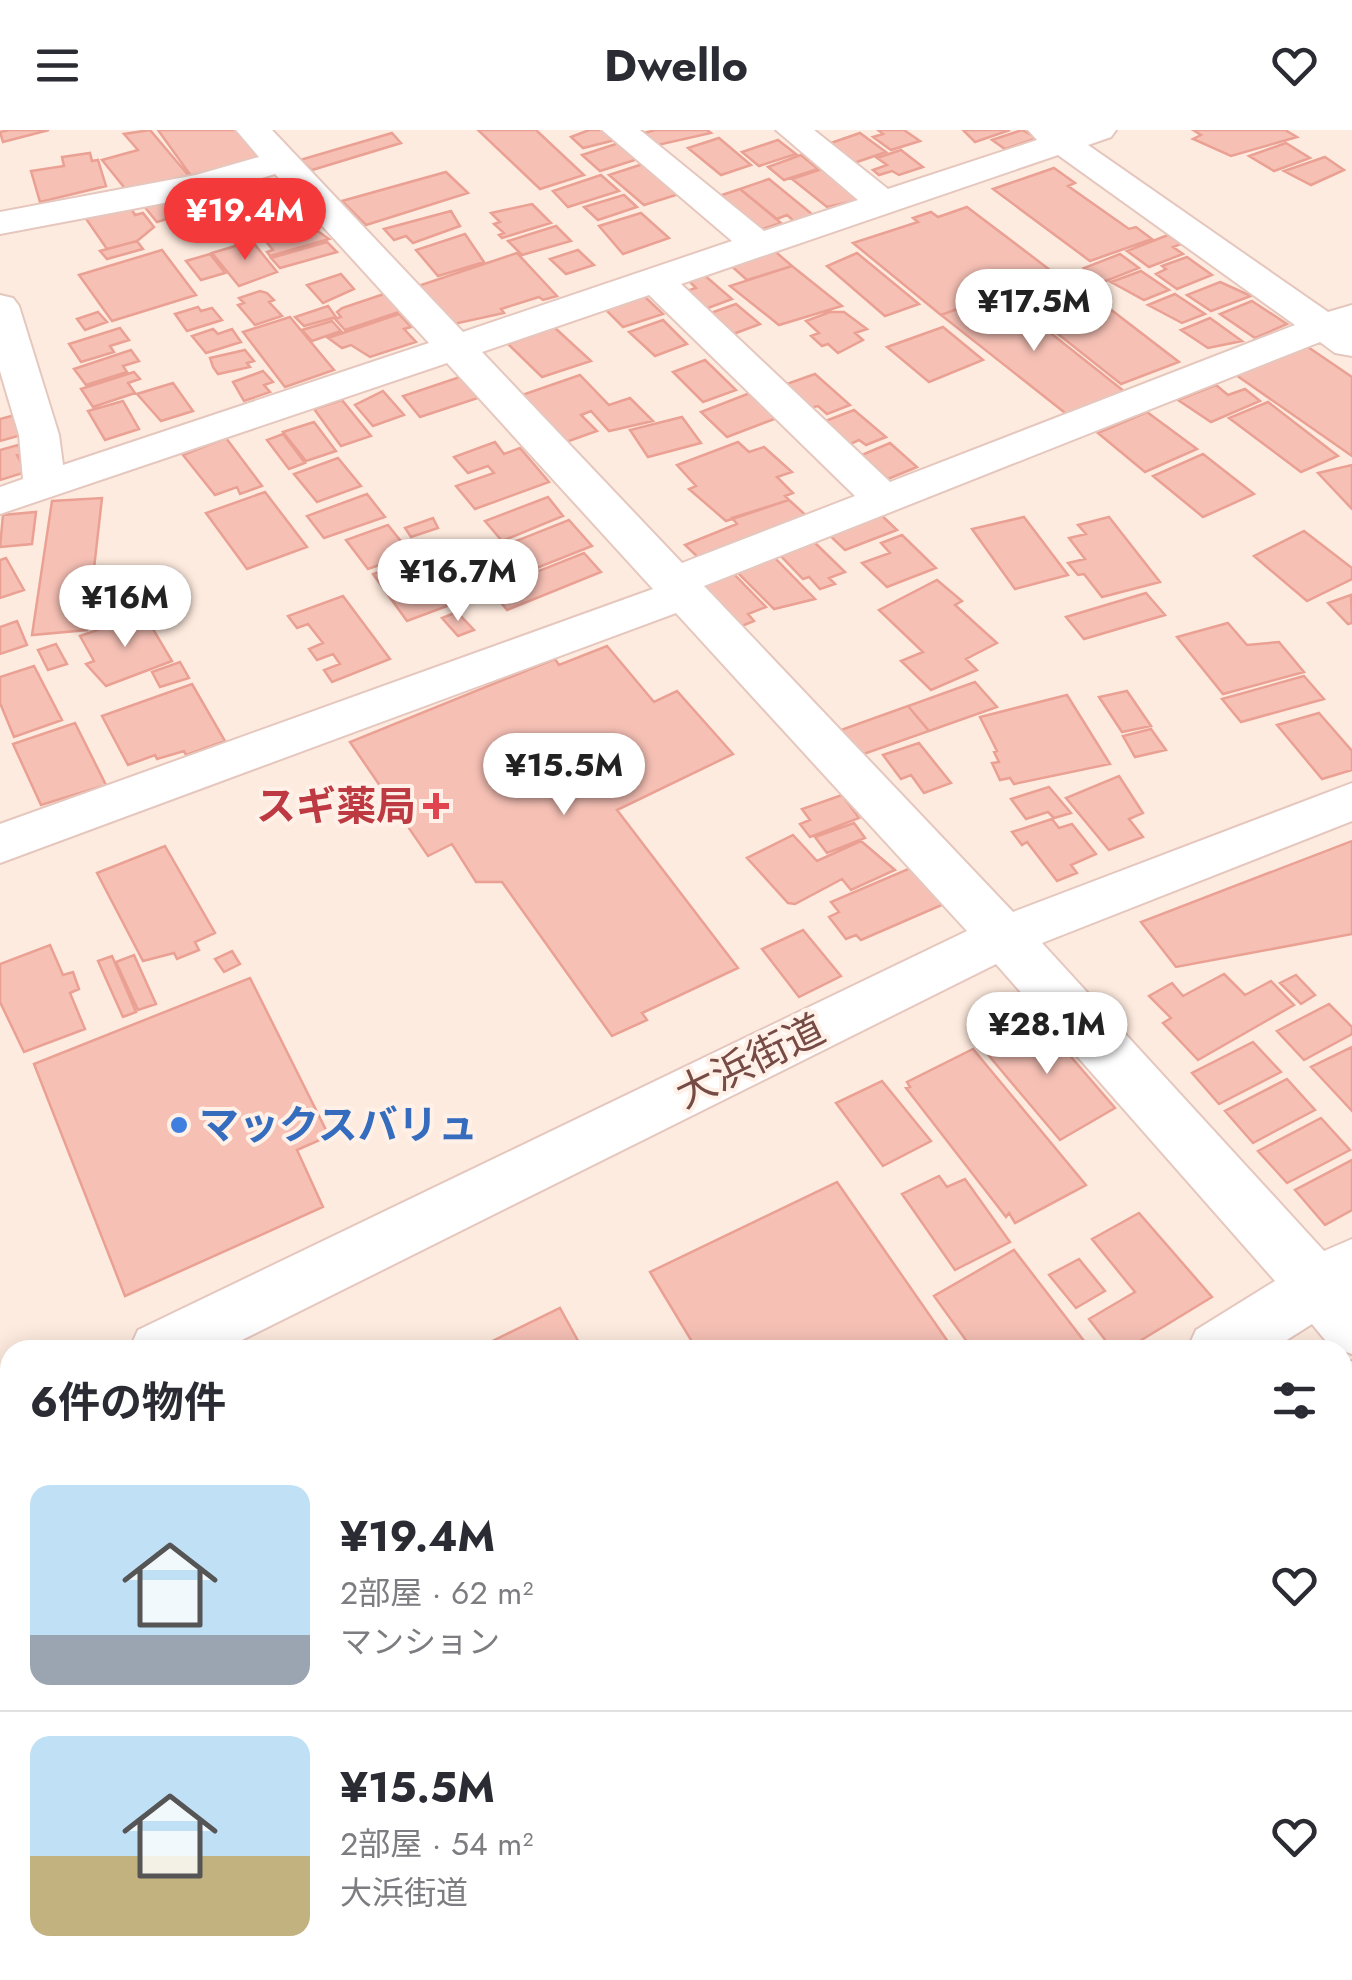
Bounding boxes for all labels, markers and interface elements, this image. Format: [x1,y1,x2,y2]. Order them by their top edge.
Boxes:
text: Dwello [604,33,748,98]
icon: menu [30,38,85,93]
icon: heart [1267,38,1322,93]
pin: ¥19.4M [164,178,326,263]
text: ¥19.4M [186,187,304,233]
pin: ¥17.5M [953,269,1115,354]
text: ¥17.5M [977,278,1091,324]
pin: ¥16.7M [377,539,539,624]
text: ¥16.7M [399,548,517,594]
pin: ¥16M [66,565,184,650]
text: ¥16M [81,574,169,620]
pin: ¥15.5M [483,733,645,818]
text: ¥15.5M [505,742,623,788]
place label: スギ薬局 [256,777,416,835]
marker: スギ薬局 [425,795,447,817]
pin: ¥28.1M [966,992,1128,1077]
street label: 大浜街道 [665,1000,835,1122]
text: ¥28.1M [988,1001,1106,1047]
place label: マックスバリュ [199,1096,478,1154]
marker: マックスバリュ [168,1114,190,1136]
text: 6件の物件 [30,1372,226,1433]
icon: filters [1267,1373,1322,1428]
text: ¥19.4M [340,1506,495,1567]
icon: home [110,1525,230,1645]
icon: heart [1267,1558,1322,1613]
text: 2部屋 · 62 m² [340,1570,533,1616]
text: マンション [340,1619,500,1665]
text: ¥15.5M [340,1757,495,1818]
icon: home [110,1776,230,1896]
icon: heart [1267,1809,1322,1864]
text: 2部屋 · 54 m² [340,1821,533,1867]
text: 大浜街道 [340,1870,468,1916]

